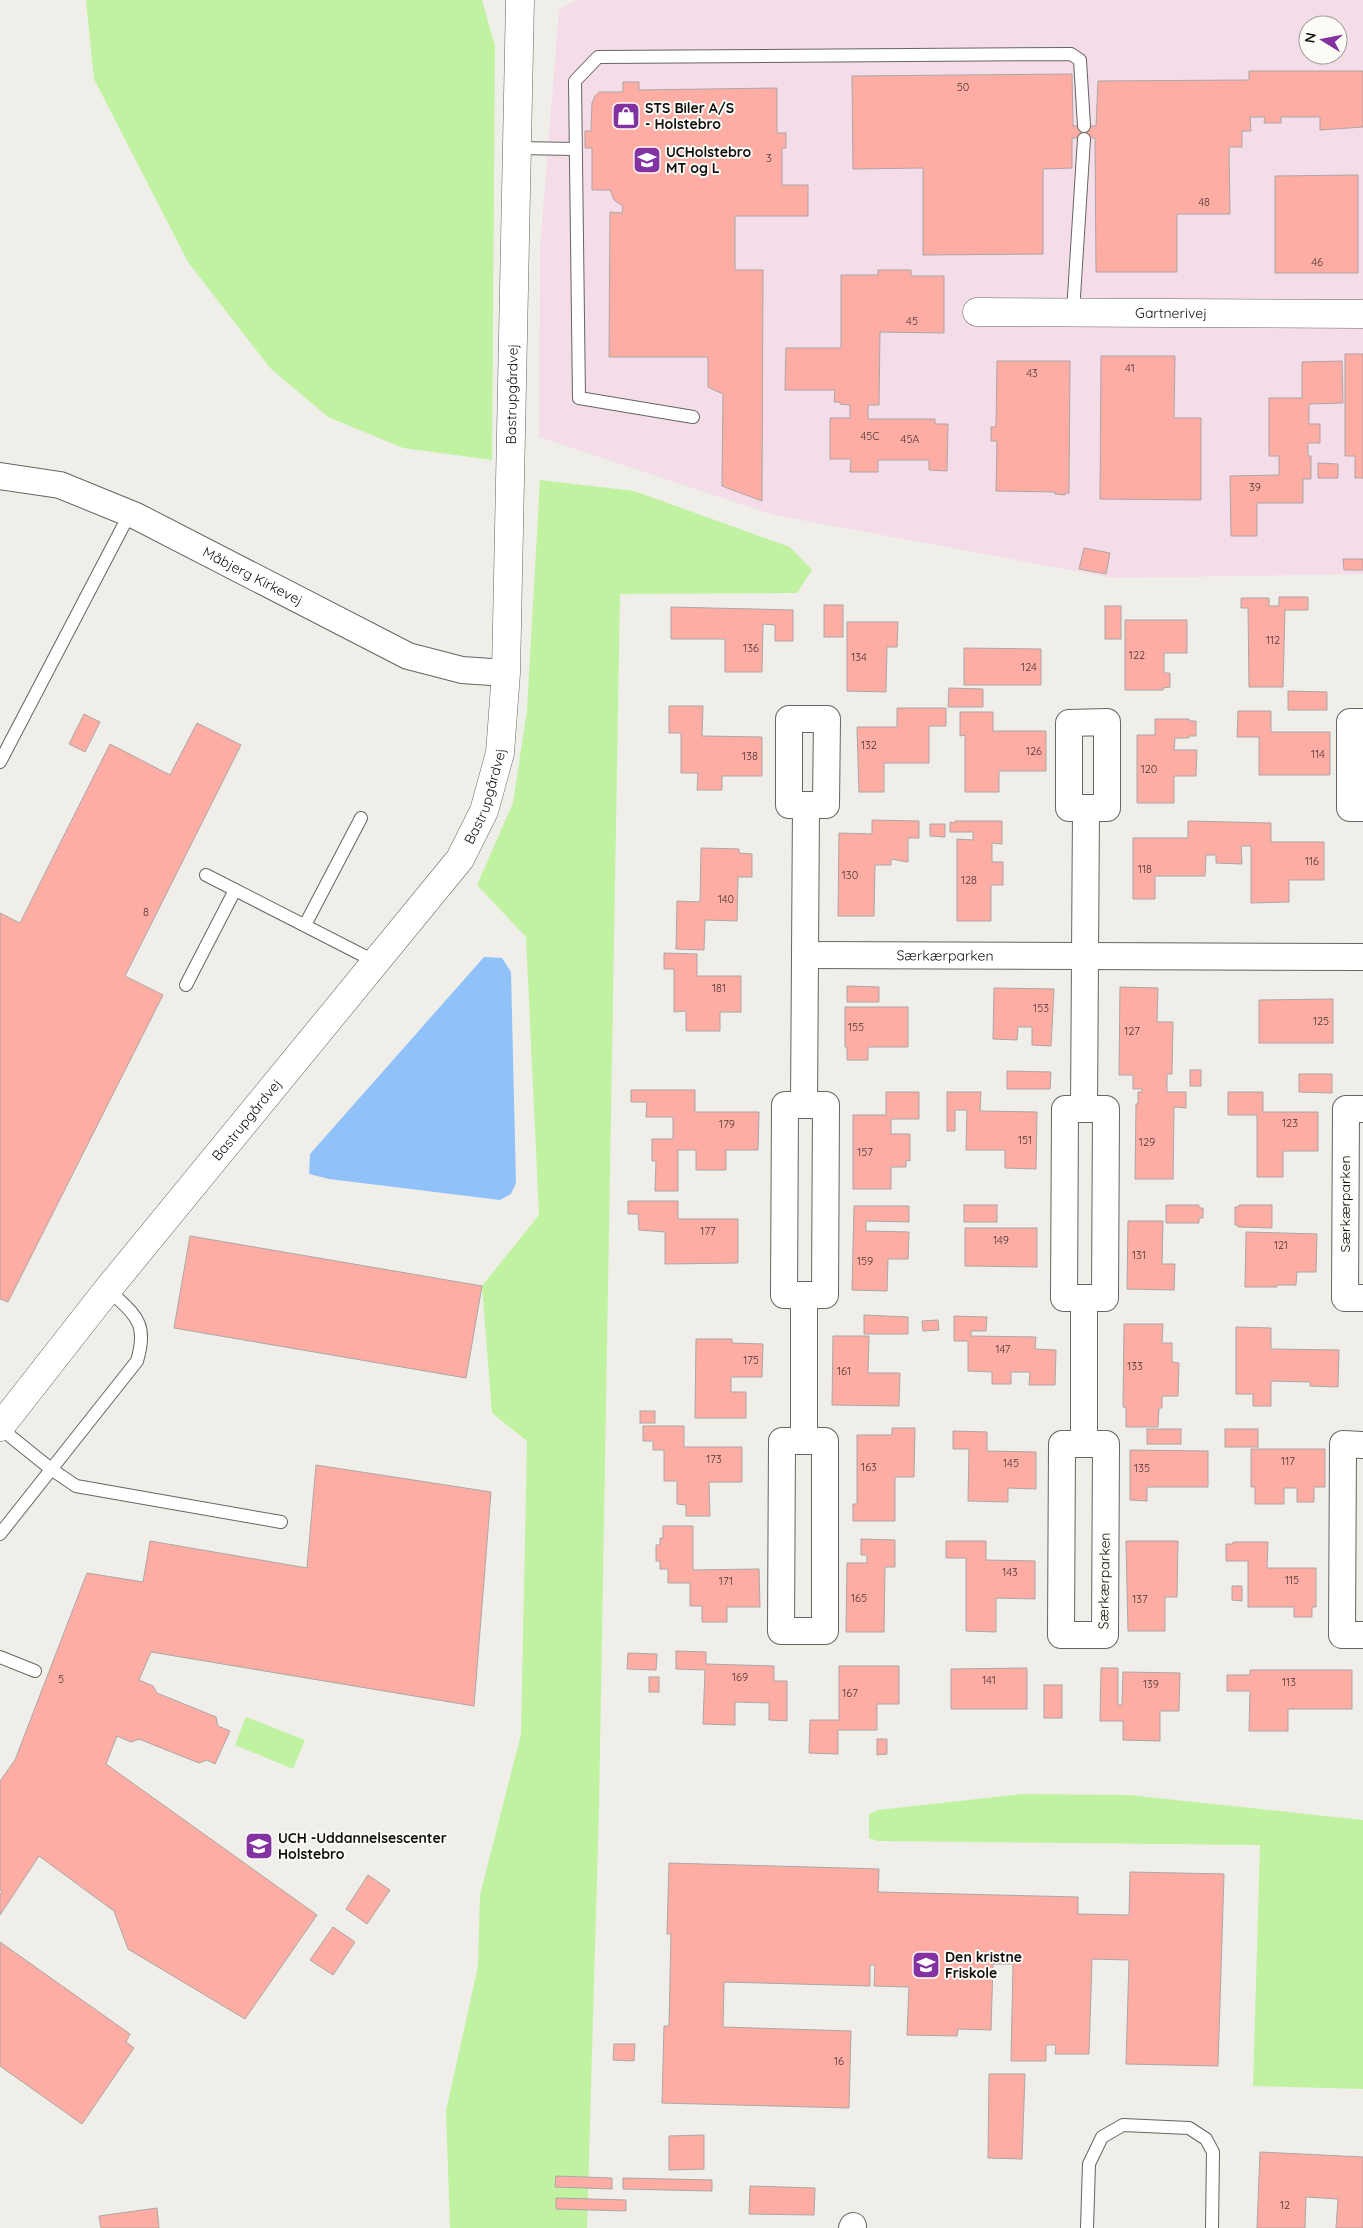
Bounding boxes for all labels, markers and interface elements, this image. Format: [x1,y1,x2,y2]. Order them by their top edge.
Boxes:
north arrow [1298,15,1348,65]
text: N [1300,31,1320,44]
house number: 50 [957,80,969,94]
place label: STS Biler A/S - Holstebro [645,99,734,133]
shop icon: STS Biler A/S - Holstebro [611,101,641,131]
place label: UCHolstebro MT og L [666,143,751,177]
school or university icon: UCHolstebro MT og L [632,145,662,175]
house number: 3 [766,151,772,165]
house number: 48 [1198,195,1210,209]
house number: 46 [1311,255,1323,269]
street label: Gartnerivej [1135,304,1207,322]
house number: 45 [906,314,918,328]
street label: Bastrupgårdvej [502,344,522,445]
house number: 41 [1125,361,1135,375]
house number: 43 [1026,366,1038,380]
house number: 45C [860,429,880,443]
house number: 45A [901,432,920,446]
house number: 39 [1249,480,1261,494]
street label: Måbjerg Kirkevej [200,543,306,609]
house number: 112 [1266,633,1280,647]
house number: 136 [743,641,759,655]
house number: 122 [1129,648,1145,662]
house number: 134 [851,650,867,664]
house number: 124 [1021,660,1037,674]
house number: 132 [861,738,877,752]
house number: 126 [1026,744,1042,758]
house number: 114 [1311,747,1325,761]
street label: Bastrupgårdvej [460,748,509,847]
house number: 138 [742,749,758,763]
house number: 120 [1141,762,1157,776]
house number: 116 [1305,854,1319,868]
house number: 118 [1138,862,1152,876]
house number: 130 [842,868,858,882]
house number: 128 [961,873,977,887]
house number: 140 [718,892,734,906]
house number: 8 [143,905,149,919]
street label: Særkærparken [896,946,994,965]
house number: 181 [712,981,726,995]
house number: 153 [1033,1001,1049,1015]
house number: 125 [1313,1014,1329,1028]
house number: 155 [848,1020,864,1034]
house number: 127 [1124,1024,1140,1038]
street label: Bastrupgårdvej [208,1075,285,1164]
house number: 123 [1282,1116,1298,1130]
house number: 179 [719,1117,735,1131]
house number: 151 [1018,1133,1032,1147]
house number: 129 [1139,1135,1155,1149]
house number: 157 [857,1145,873,1159]
street label: Særkærparken [1336,1156,1354,1252]
house number: 177 [700,1224,716,1238]
house number: 149 [993,1233,1009,1247]
house number: 121 [1274,1238,1288,1252]
house number: 131 [1132,1248,1146,1262]
house number: 159 [857,1254,873,1268]
house number: 147 [995,1342,1011,1356]
house number: 175 [743,1353,759,1367]
house number: 133 [1127,1359,1143,1373]
house number: 161 [837,1364,851,1378]
house number: 173 [706,1452,722,1466]
house number: 117 [1281,1454,1295,1468]
house number: 145 [1003,1456,1019,1470]
house number: 163 [861,1460,877,1474]
house number: 135 [1134,1461,1150,1475]
street label: Særkærparken [1094,1532,1114,1630]
house number: 143 [1002,1565,1018,1579]
house number: 115 [1285,1573,1299,1587]
house number: 171 [719,1574,733,1588]
house number: 165 [851,1591,867,1605]
house number: 137 [1132,1592,1148,1606]
house number: 169 [732,1670,748,1684]
house number: 5 [58,1672,64,1686]
house number: 141 [982,1673,996,1687]
house number: 113 [1282,1675,1296,1689]
house number: 139 [1143,1677,1159,1691]
house number: 167 [842,1686,858,1700]
place label: UCH -Uddannelsescenter Holstebro [278,1829,447,1863]
school or university icon: UCH -Uddannelsescenter Holstebro [244,1831,274,1861]
place label: Den kristne Friskole [945,1948,1022,1982]
school or university icon: Den kristne Friskole [911,1950,941,1980]
house number: 16 [834,2054,844,2068]
house number: 12 [1280,2198,1290,2212]

